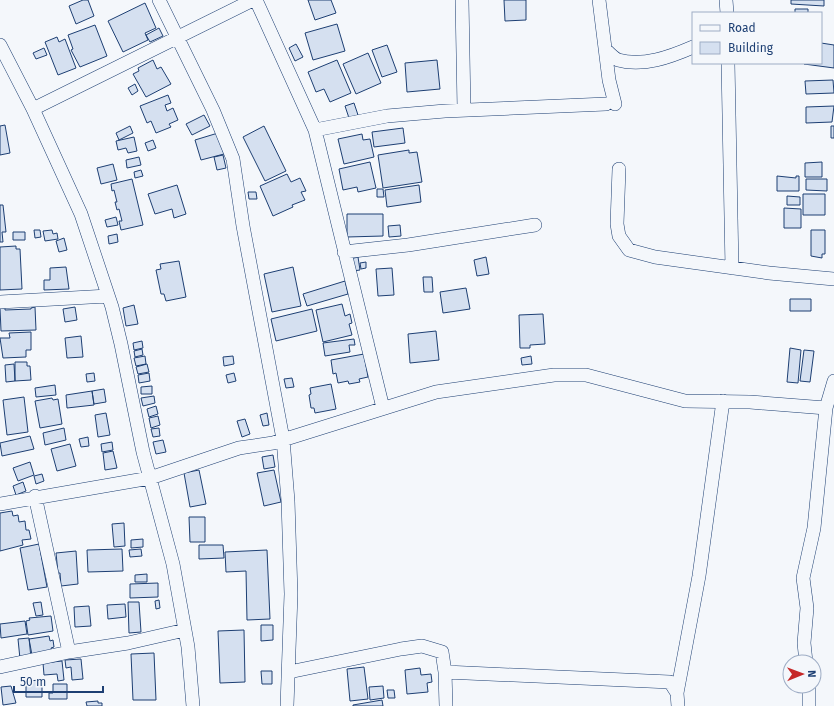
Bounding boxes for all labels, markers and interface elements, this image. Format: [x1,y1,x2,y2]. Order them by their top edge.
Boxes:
legend [692,12,822,64]
text: Road [728,21,756,35]
text: Building [728,41,774,55]
north arrow [782,654,822,694]
scale bar [14,668,103,694]
text: N [805,670,818,678]
text: 50 m [20,675,46,689]

